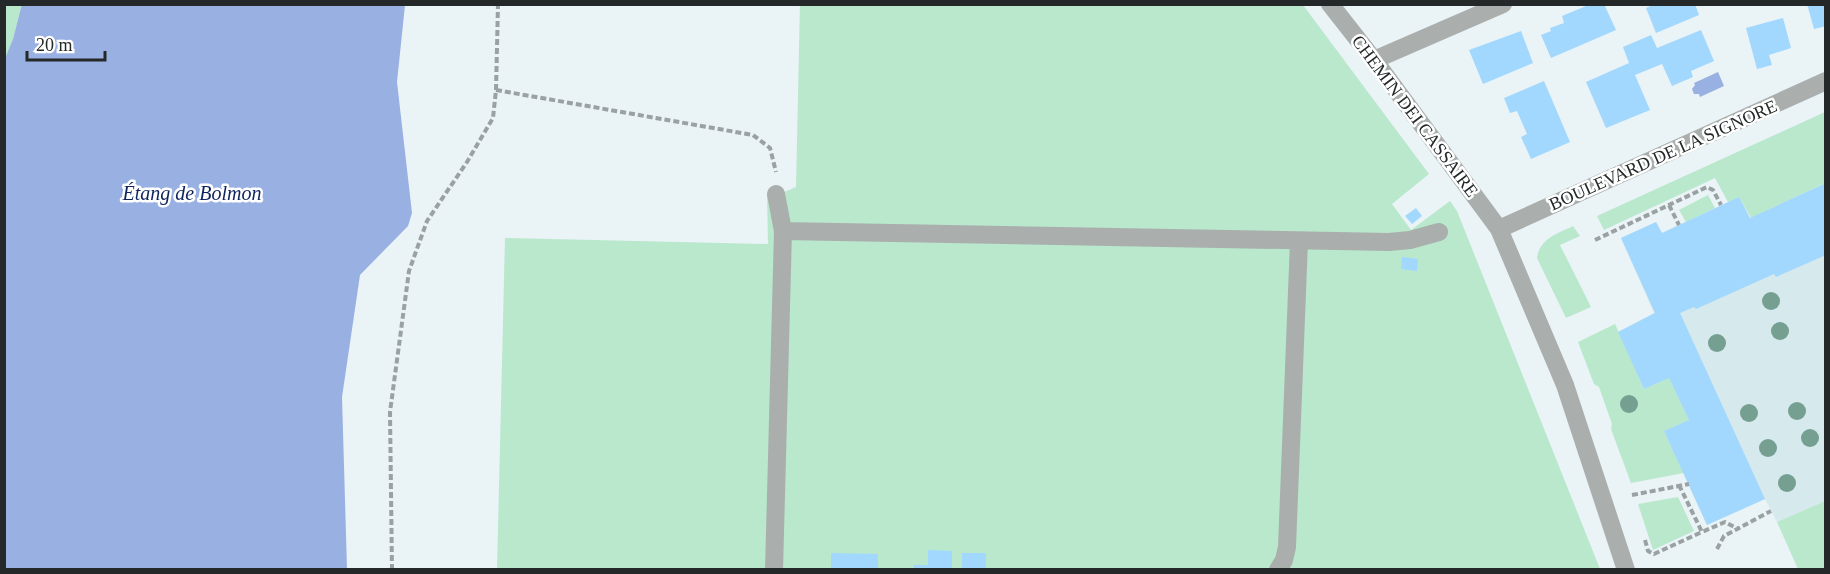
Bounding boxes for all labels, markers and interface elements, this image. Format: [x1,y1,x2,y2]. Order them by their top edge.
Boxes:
scale bar [27,24,105,62]
street label: CHEMIN DEI CASSAIRE [1348,31,1482,201]
text: 20 m [36,35,73,55]
street label: BOULEVARD DE LA SIGNORE [1546,96,1780,214]
water label: Étang de Bolmon [122,182,261,205]

